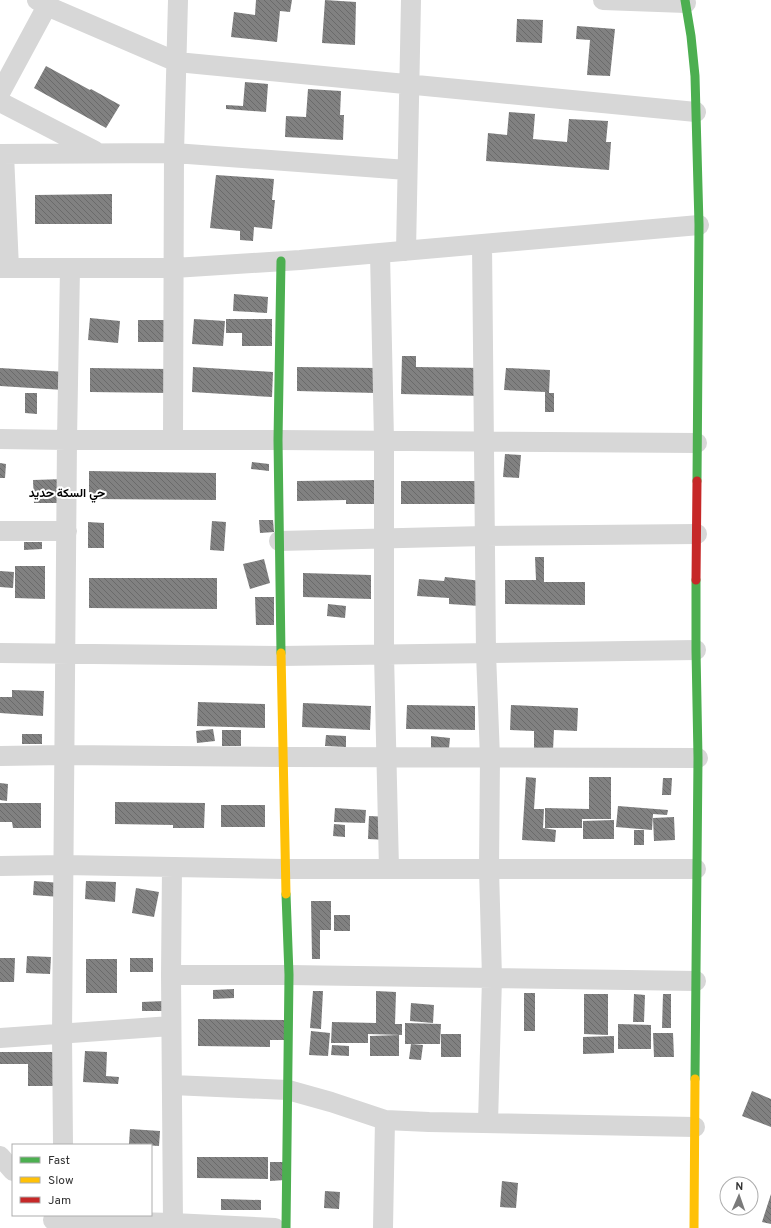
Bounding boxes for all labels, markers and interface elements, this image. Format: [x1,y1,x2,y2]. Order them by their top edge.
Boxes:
district label: حي السكة حديد [29,486,105,503]
legend [12,1144,152,1216]
text: Fast [48,1153,70,1169]
text: Slow [48,1173,74,1189]
north arrow [719,1176,759,1216]
text: N [735,1180,744,1194]
text: Jam [48,1193,71,1209]

